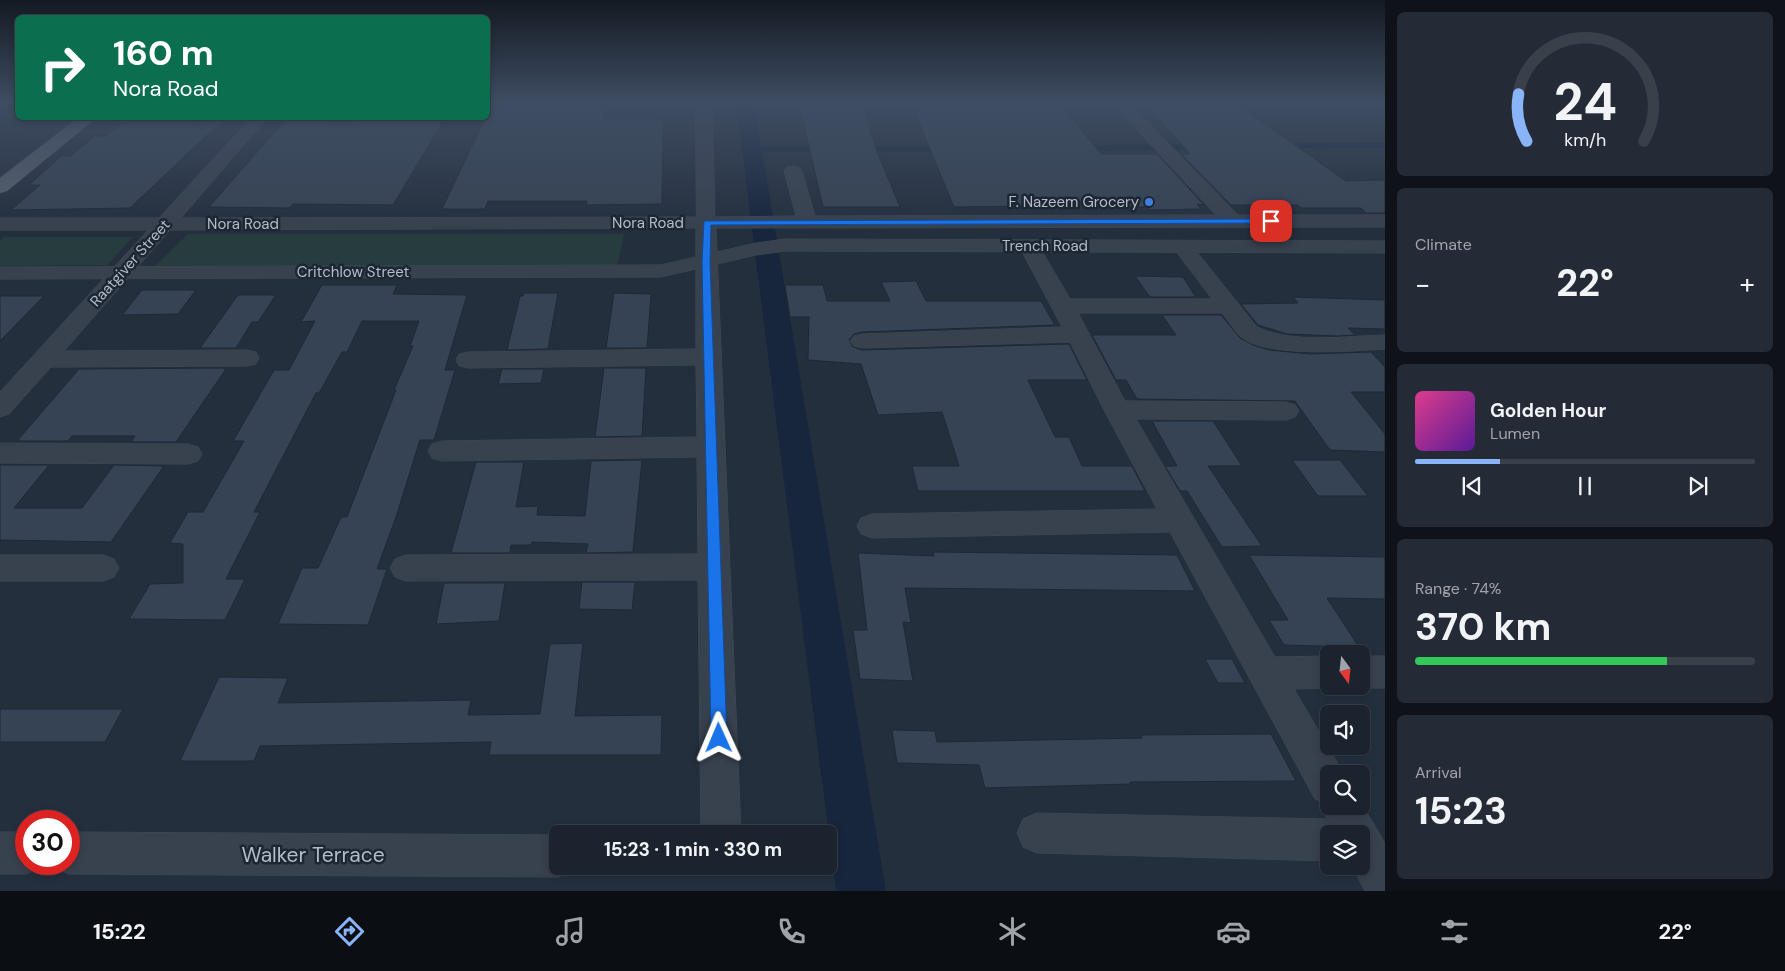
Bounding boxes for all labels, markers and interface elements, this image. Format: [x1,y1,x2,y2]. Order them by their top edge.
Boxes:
text: 160 m [113,30,214,76]
icon: right [30,35,95,100]
text: 24 [1553,68,1617,136]
text: Nora Road [113,74,218,103]
text: km/h [1564,128,1606,152]
place label: F. Nazeem Grocery [1009,192,1140,212]
marker: F. Nazeem Grocery [1143,196,1155,208]
pin [1250,200,1292,242]
icon: arrive [1257,207,1285,235]
street label: Nora Road [612,213,684,233]
street label: Nora Road [207,214,279,234]
street label: Raatgiver Street [86,215,175,311]
text: Climate [1415,234,1472,255]
street label: Trench Road [1002,236,1088,256]
text: 22° [1556,258,1614,308]
street label: Critchlow Street [297,262,409,282]
text: − [1415,266,1430,303]
text: + [1740,266,1755,303]
text: Golden Hour [1490,398,1606,423]
text: Lumen [1490,423,1540,444]
icon: previous [1458,472,1486,500]
icon: pause [1571,472,1599,500]
icon: next [1684,472,1712,500]
text: Range · 74% [1415,578,1501,599]
text: 370 km [1415,602,1551,652]
north arrow [1320,645,1370,695]
map controls [1320,645,1370,875]
button: sound [1320,705,1370,755]
position arrow [692,711,744,763]
text: Arrival [1415,762,1462,783]
button: search [1320,765,1370,815]
text: 15:23 [1415,786,1507,836]
speed limit sign: 30 [15,810,80,875]
button: layers [1320,825,1370,875]
text: 15:23 · 1 min · 330 m [604,837,782,862]
street label: Walker Terrace [241,841,385,869]
icon: directions [332,914,367,949]
icon: music [553,914,588,949]
icon: phone [774,914,809,949]
icon: climate [995,914,1030,949]
icon: car [1216,914,1251,949]
icon: filters [1437,914,1472,949]
text: 15:22 [93,917,146,946]
text: 22° [1658,917,1692,946]

